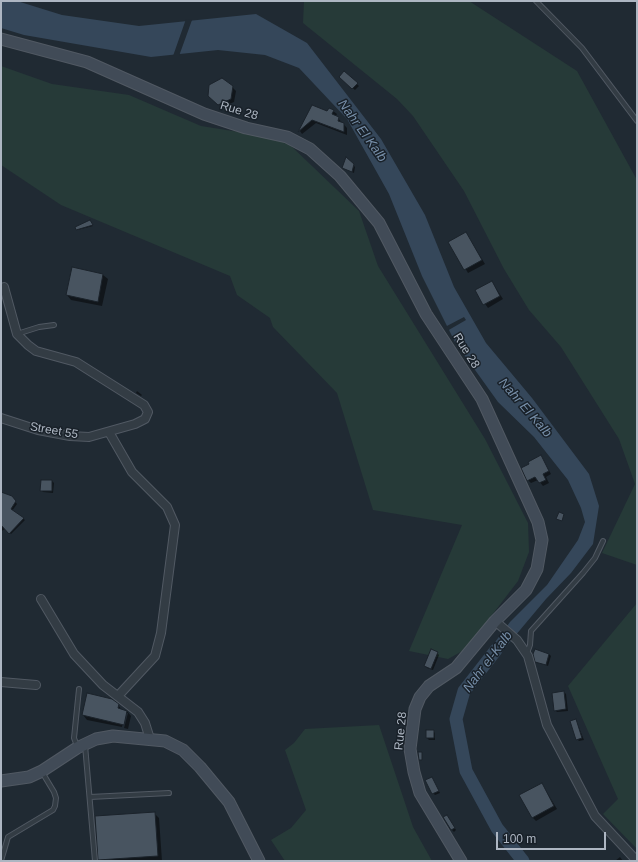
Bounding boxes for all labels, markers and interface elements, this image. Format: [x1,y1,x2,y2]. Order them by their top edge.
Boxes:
water label: Nahr El Kalb [334,97,390,165]
street label: Rue 28 [218,98,260,124]
street label: Rue 28 [450,331,482,371]
water label: Nahr El Kalb [495,375,555,441]
street label: Street 55 [29,420,79,442]
water label: Nahr el-Kalb [460,628,516,696]
street label: Rue 28 [392,711,410,751]
scale bar [498,824,608,850]
text: 100 m [503,832,536,846]

